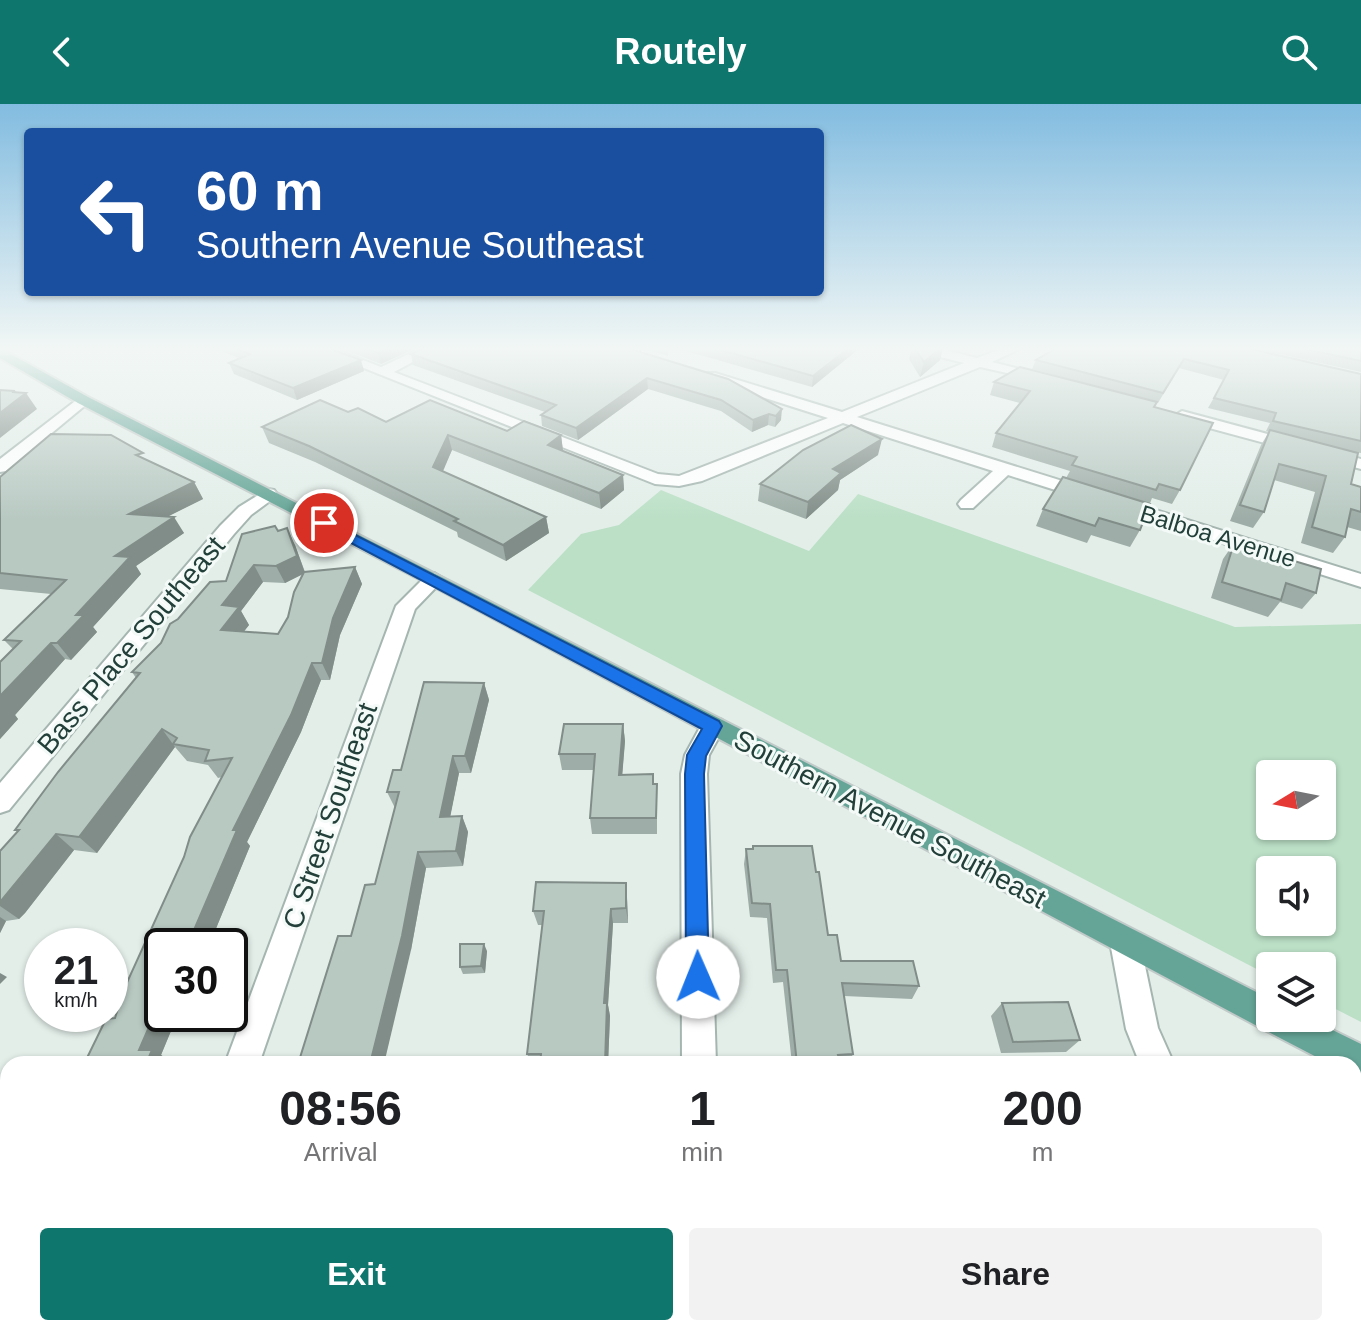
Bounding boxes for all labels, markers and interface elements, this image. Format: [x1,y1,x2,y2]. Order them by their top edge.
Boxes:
icon: back [40,30,84,74]
icon: search [1277,30,1321,74]
text: Routely [614,31,747,72]
text: 60 m [196,159,324,222]
icon: left [64,160,168,264]
text: Southern Avenue Southeast [196,225,644,266]
pin [290,489,358,557]
street label: Balboa Avenue [1137,500,1299,572]
icon: arrive [302,501,346,545]
street label: Bass Place Southeast [31,530,231,760]
street label: C Street Southeast [277,699,383,933]
street label: Southern Avenue Southeast [729,724,1051,915]
north arrow [1256,760,1336,840]
map controls [1256,760,1336,1032]
button: sound [1256,856,1336,936]
speed limit sign: 30 [144,928,248,1032]
position arrow [656,935,740,1019]
text: 21 [54,948,98,992]
button: layers [1256,952,1336,1032]
text: km/h [54,989,98,1011]
text: 08:56 [279,1082,402,1135]
text: 1 [689,1082,716,1135]
text: 200 [1003,1082,1083,1135]
text: Arrival [304,1137,378,1167]
text: min [681,1137,723,1167]
text: m [1032,1137,1053,1167]
button: Exit [40,1228,673,1320]
button: Share [689,1228,1322,1320]

